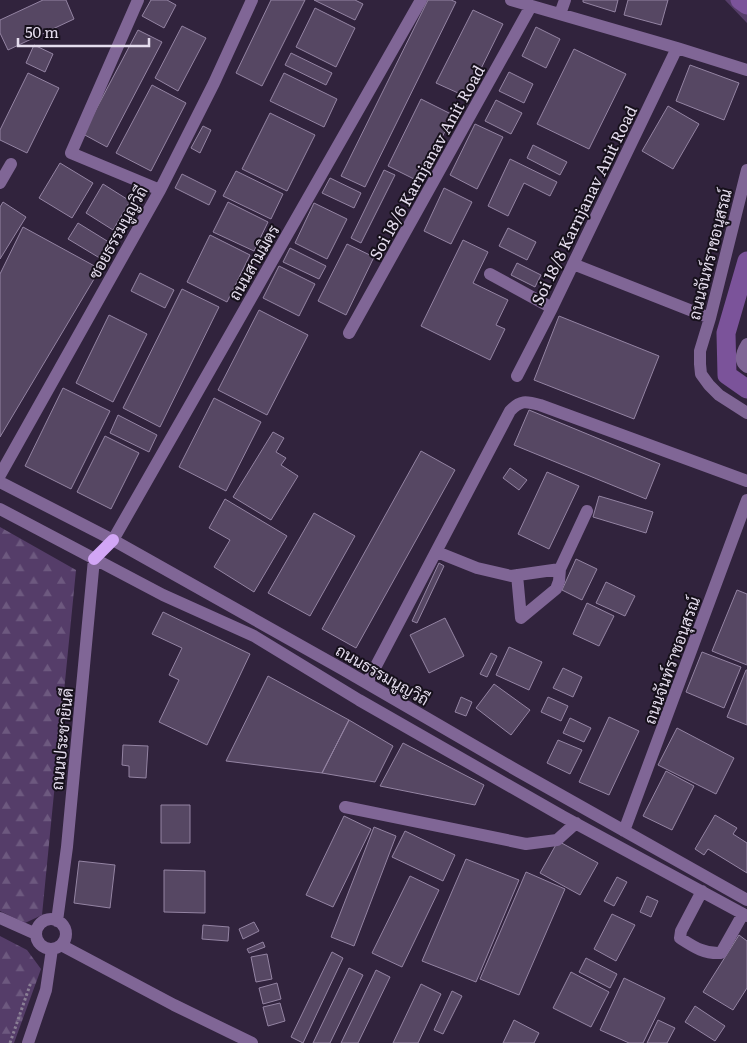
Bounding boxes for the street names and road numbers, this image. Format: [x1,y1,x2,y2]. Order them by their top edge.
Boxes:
street label: Soi 18/6 Karnjanav Anit Road [362,60,490,264]
street label: Soi 18/8 Karnjanav Anit Road [524,101,642,309]
street label: ซอยธรรมนูญวิถี [81,181,153,284]
street label: ถนนจันท์ราชอนุสรณ์ [681,186,738,322]
street label: ถนนสามมิตร [222,219,284,304]
street label: ถนนจันท์ราชอนุสรณ์ [637,593,706,728]
street label: ถนนธรรมนูญวิถี [331,637,434,711]
street label: ถนนประชายินดี [44,687,78,791]

